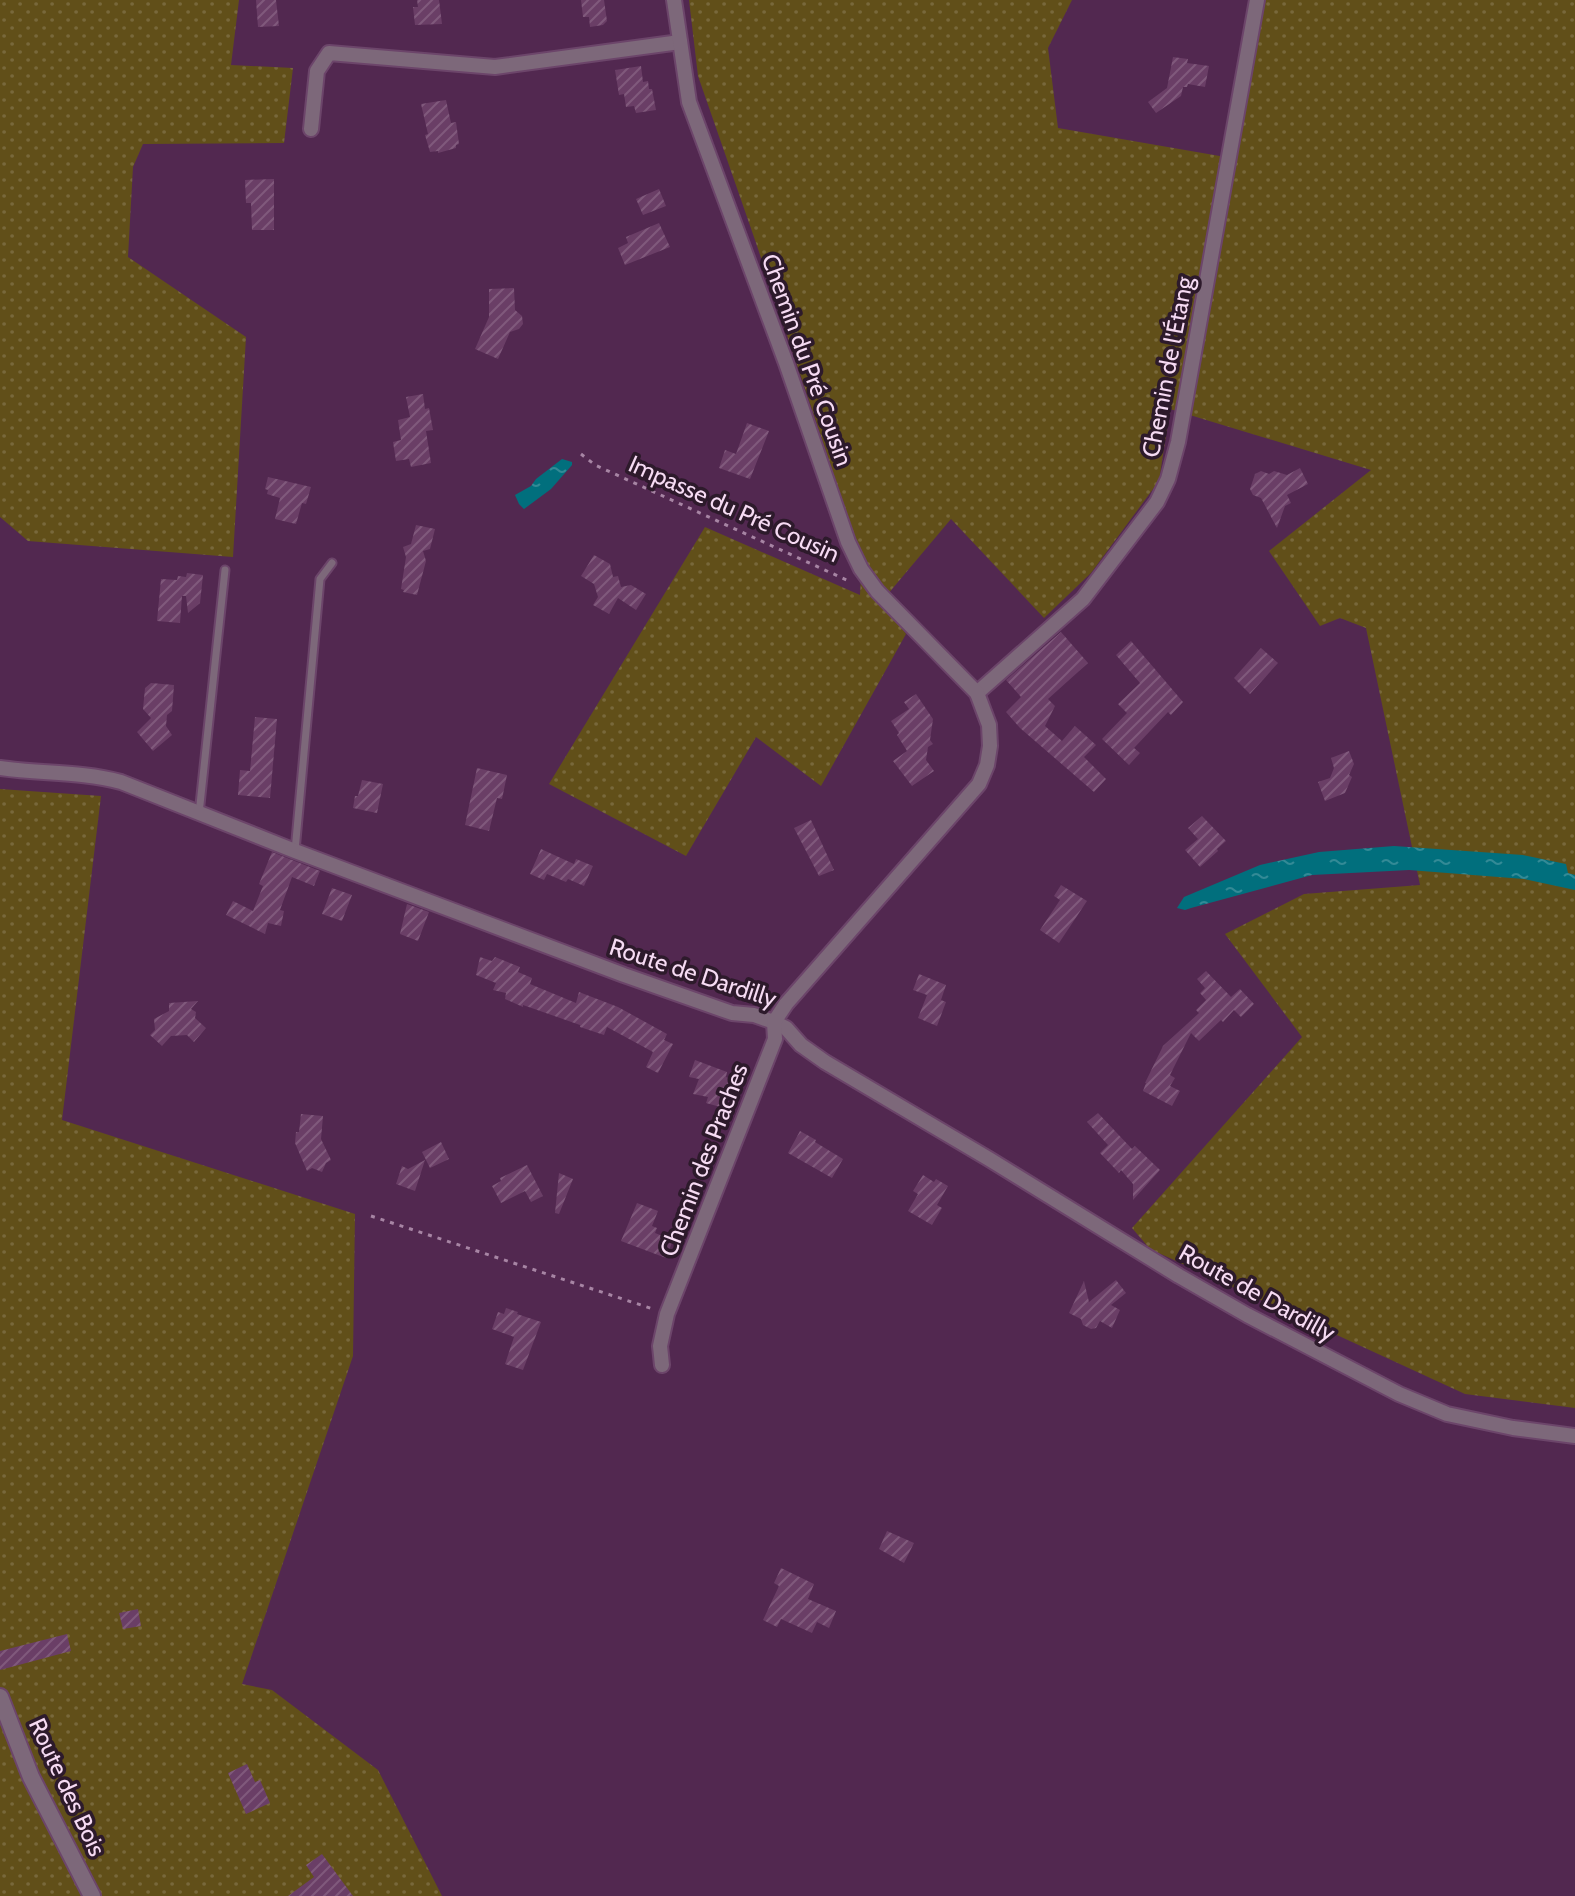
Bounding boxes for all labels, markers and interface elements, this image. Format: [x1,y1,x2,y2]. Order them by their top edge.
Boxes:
street label: Chemin du Pré Cousin [756,250,859,470]
street label: Chemin de l'Étang [1136,273,1199,460]
street label: Impasse du Pré Cousin [624,449,844,568]
street label: Route de Dardilly [606,932,780,1013]
street label: Chemin des Praches [653,1059,754,1261]
street label: Route de Dardilly [1174,1238,1340,1347]
street label: Route des Bois [23,1713,112,1860]

